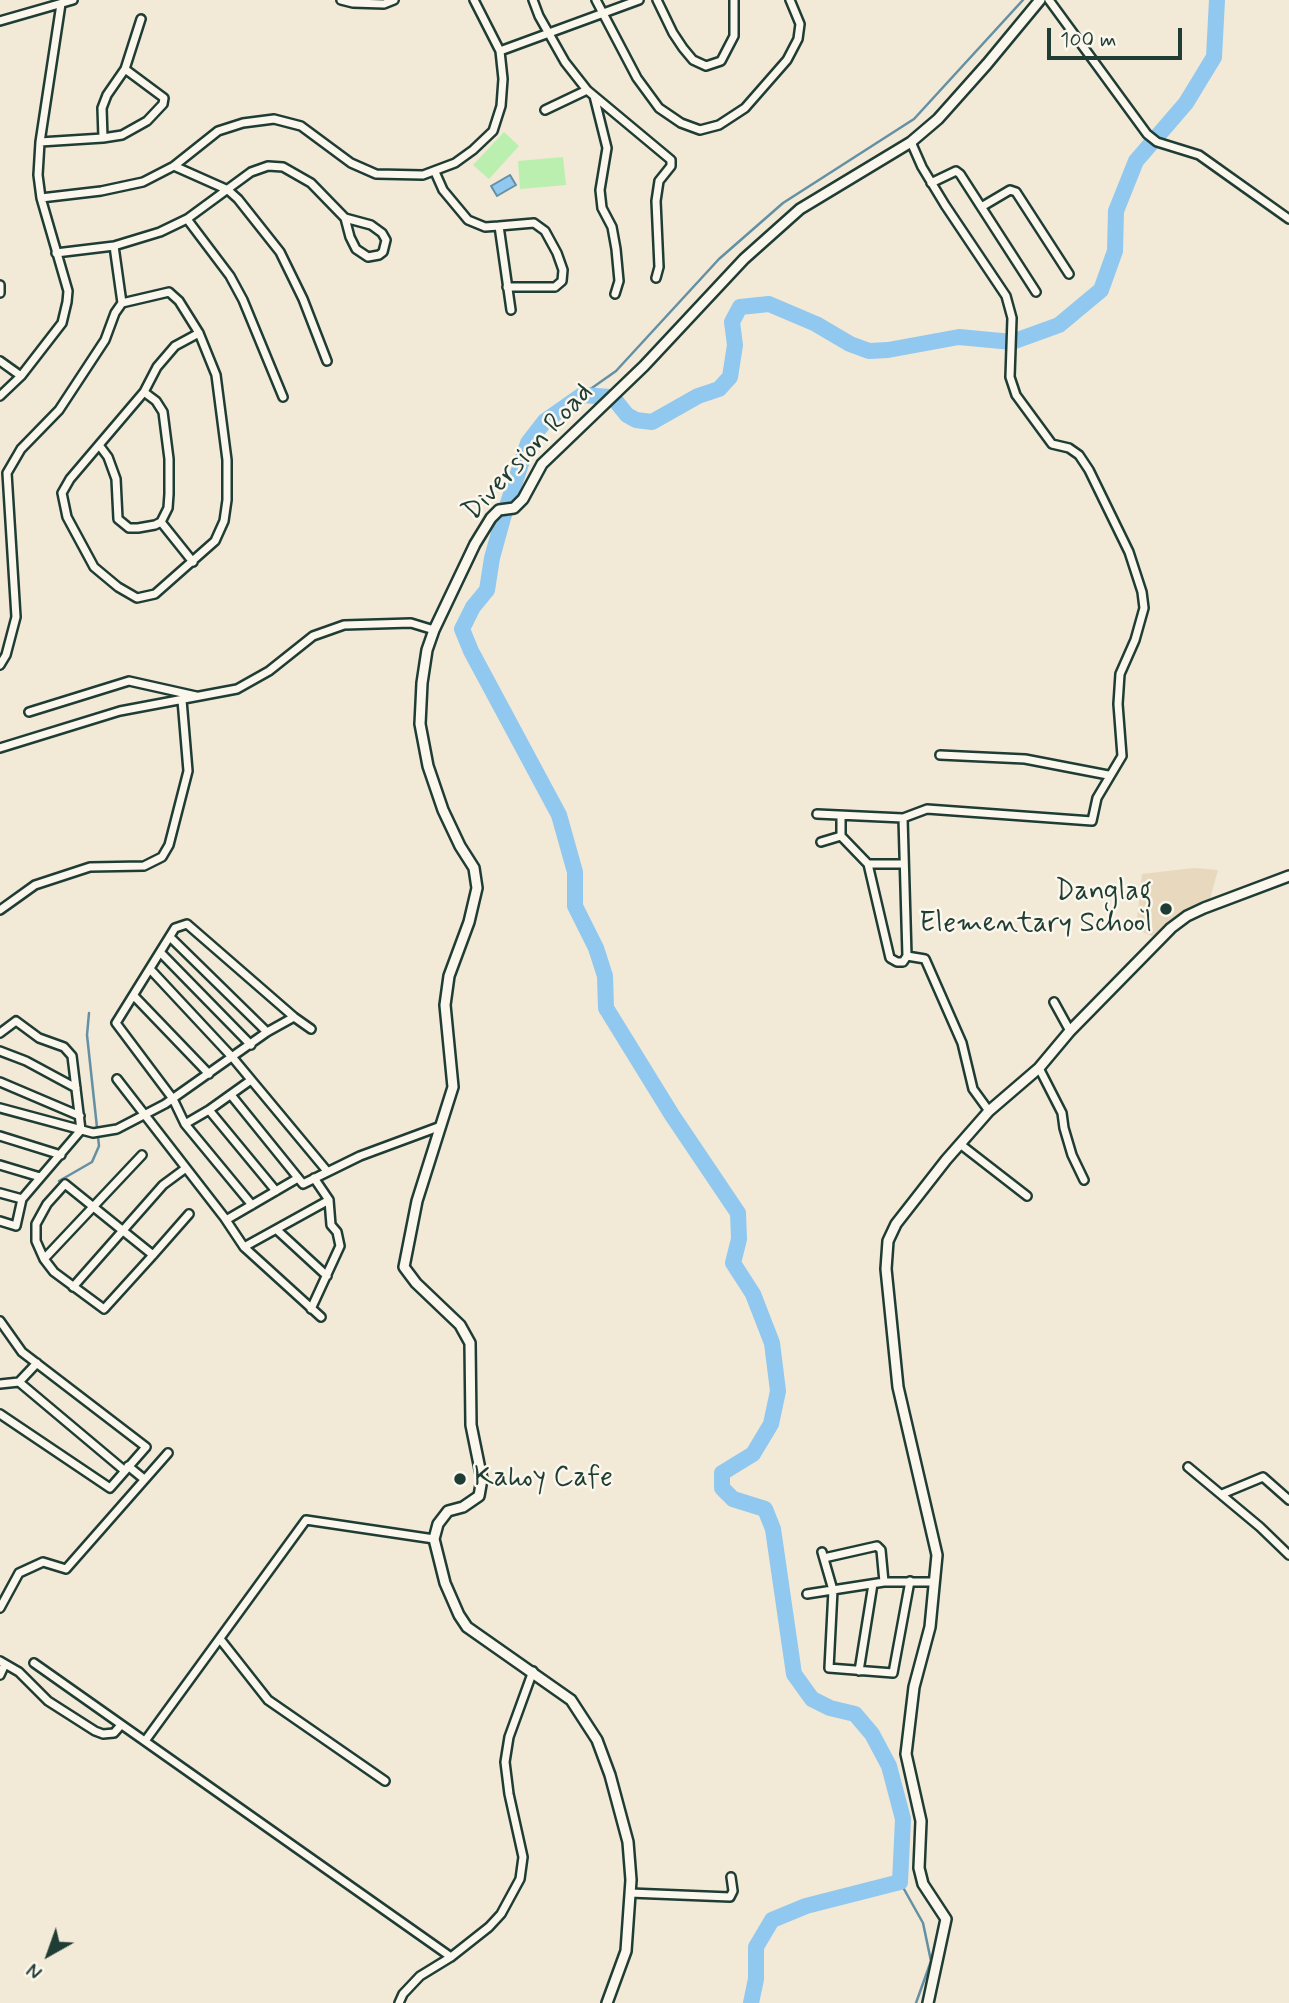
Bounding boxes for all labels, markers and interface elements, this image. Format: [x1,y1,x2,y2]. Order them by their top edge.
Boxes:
scale bar [1051,14,1186,58]
text: 100 m [1060,26,1116,54]
street label: Diversion Road [457,377,601,529]
place label: Danglag Elementary School [919,876,1152,942]
marker: Danglag Elementary School [1158,901,1174,917]
place label: Kahoy Cafe [474,1462,613,1496]
marker: Kahoy Cafe [452,1471,468,1487]
north arrow [14,1919,84,1989]
text: N [22,1957,48,1984]

